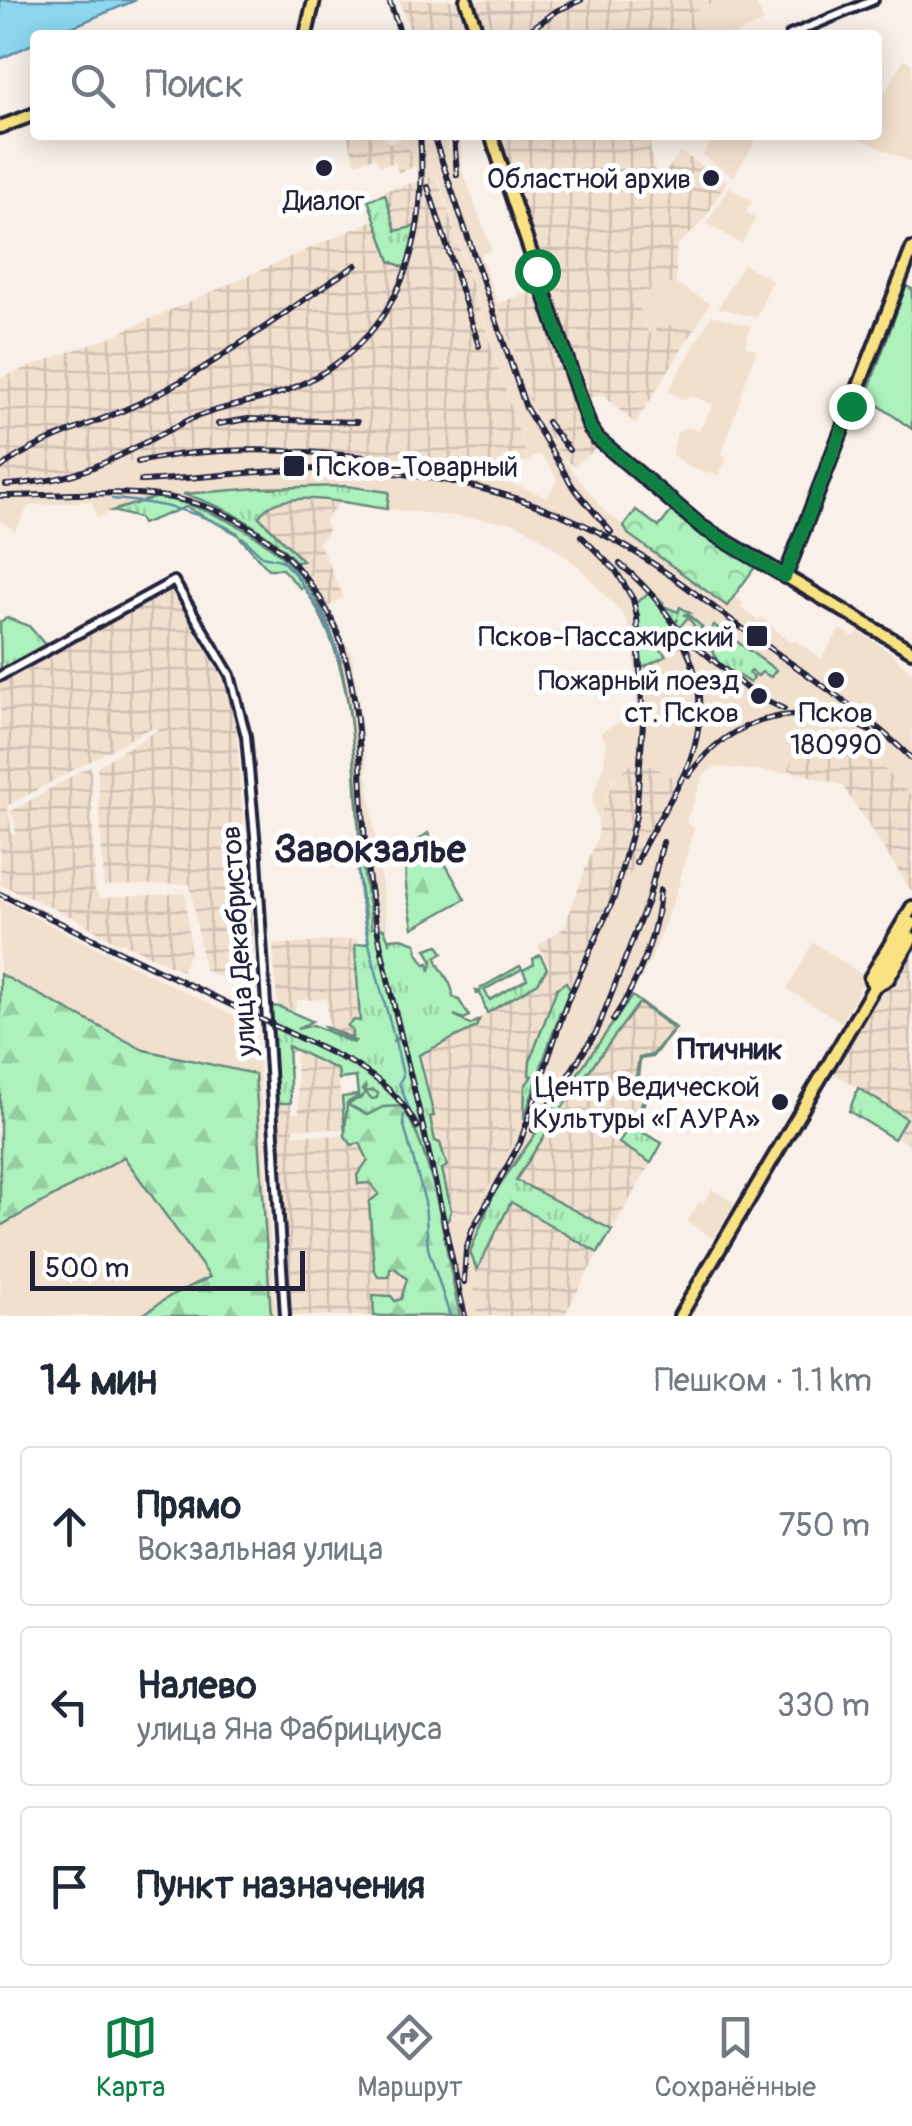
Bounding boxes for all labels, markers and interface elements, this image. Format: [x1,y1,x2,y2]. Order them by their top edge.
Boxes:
search box [30,30,882,140]
icon: search [65,58,120,113]
text: Поиск [145,61,244,109]
marker: Диалог [313,157,335,179]
place label: Областной архив [487,162,691,197]
marker: Областной архив [700,167,722,189]
place label: Диалог [282,184,365,219]
route start [515,249,561,295]
route end [829,384,875,430]
place label: Псков-Товарный [316,450,518,485]
marker: Псков-Товарный [281,453,307,479]
place label: Псков-Пассажирский [478,620,734,655]
marker: Псков-Пассажирский [744,623,770,649]
place label: Пожарный поезд ст. Псков [538,664,739,731]
marker: Псков 180990 [825,669,847,691]
marker: Пожарный поезд ст. Псков [748,685,770,707]
place label: Псков 180990 [790,696,882,763]
street label: улица Декабристов [214,824,265,1058]
district label: Завокзалье [274,826,467,874]
district label: Птичник [677,1031,783,1068]
place label: Центр Ведической Культуры «ГАУРА» [532,1070,760,1137]
marker: Центр Ведической Культуры «ГАУРА» [769,1091,791,1113]
scale bar [30,1246,305,1290]
text: 500 m [45,1251,129,1286]
text: 14 мин [40,1355,157,1407]
text: Пешком · 1.1 km [655,1361,872,1401]
text: Прямо [137,1482,241,1530]
icon: ahead [42,1499,97,1554]
text: 750 m [779,1506,870,1546]
text: Вокзальная улица [137,1530,383,1570]
text: Налево [137,1662,257,1710]
icon: left [42,1679,97,1734]
text: 330 m [777,1686,870,1726]
text: улица Яна Фабрициуса [137,1710,442,1750]
icon: arrive [42,1859,97,1914]
text: Пункт назначения [137,1862,425,1910]
tab: Карта [96,2010,165,2105]
tab: Маршрут [357,2010,463,2105]
tab: Сохранённые [655,2010,816,2105]

